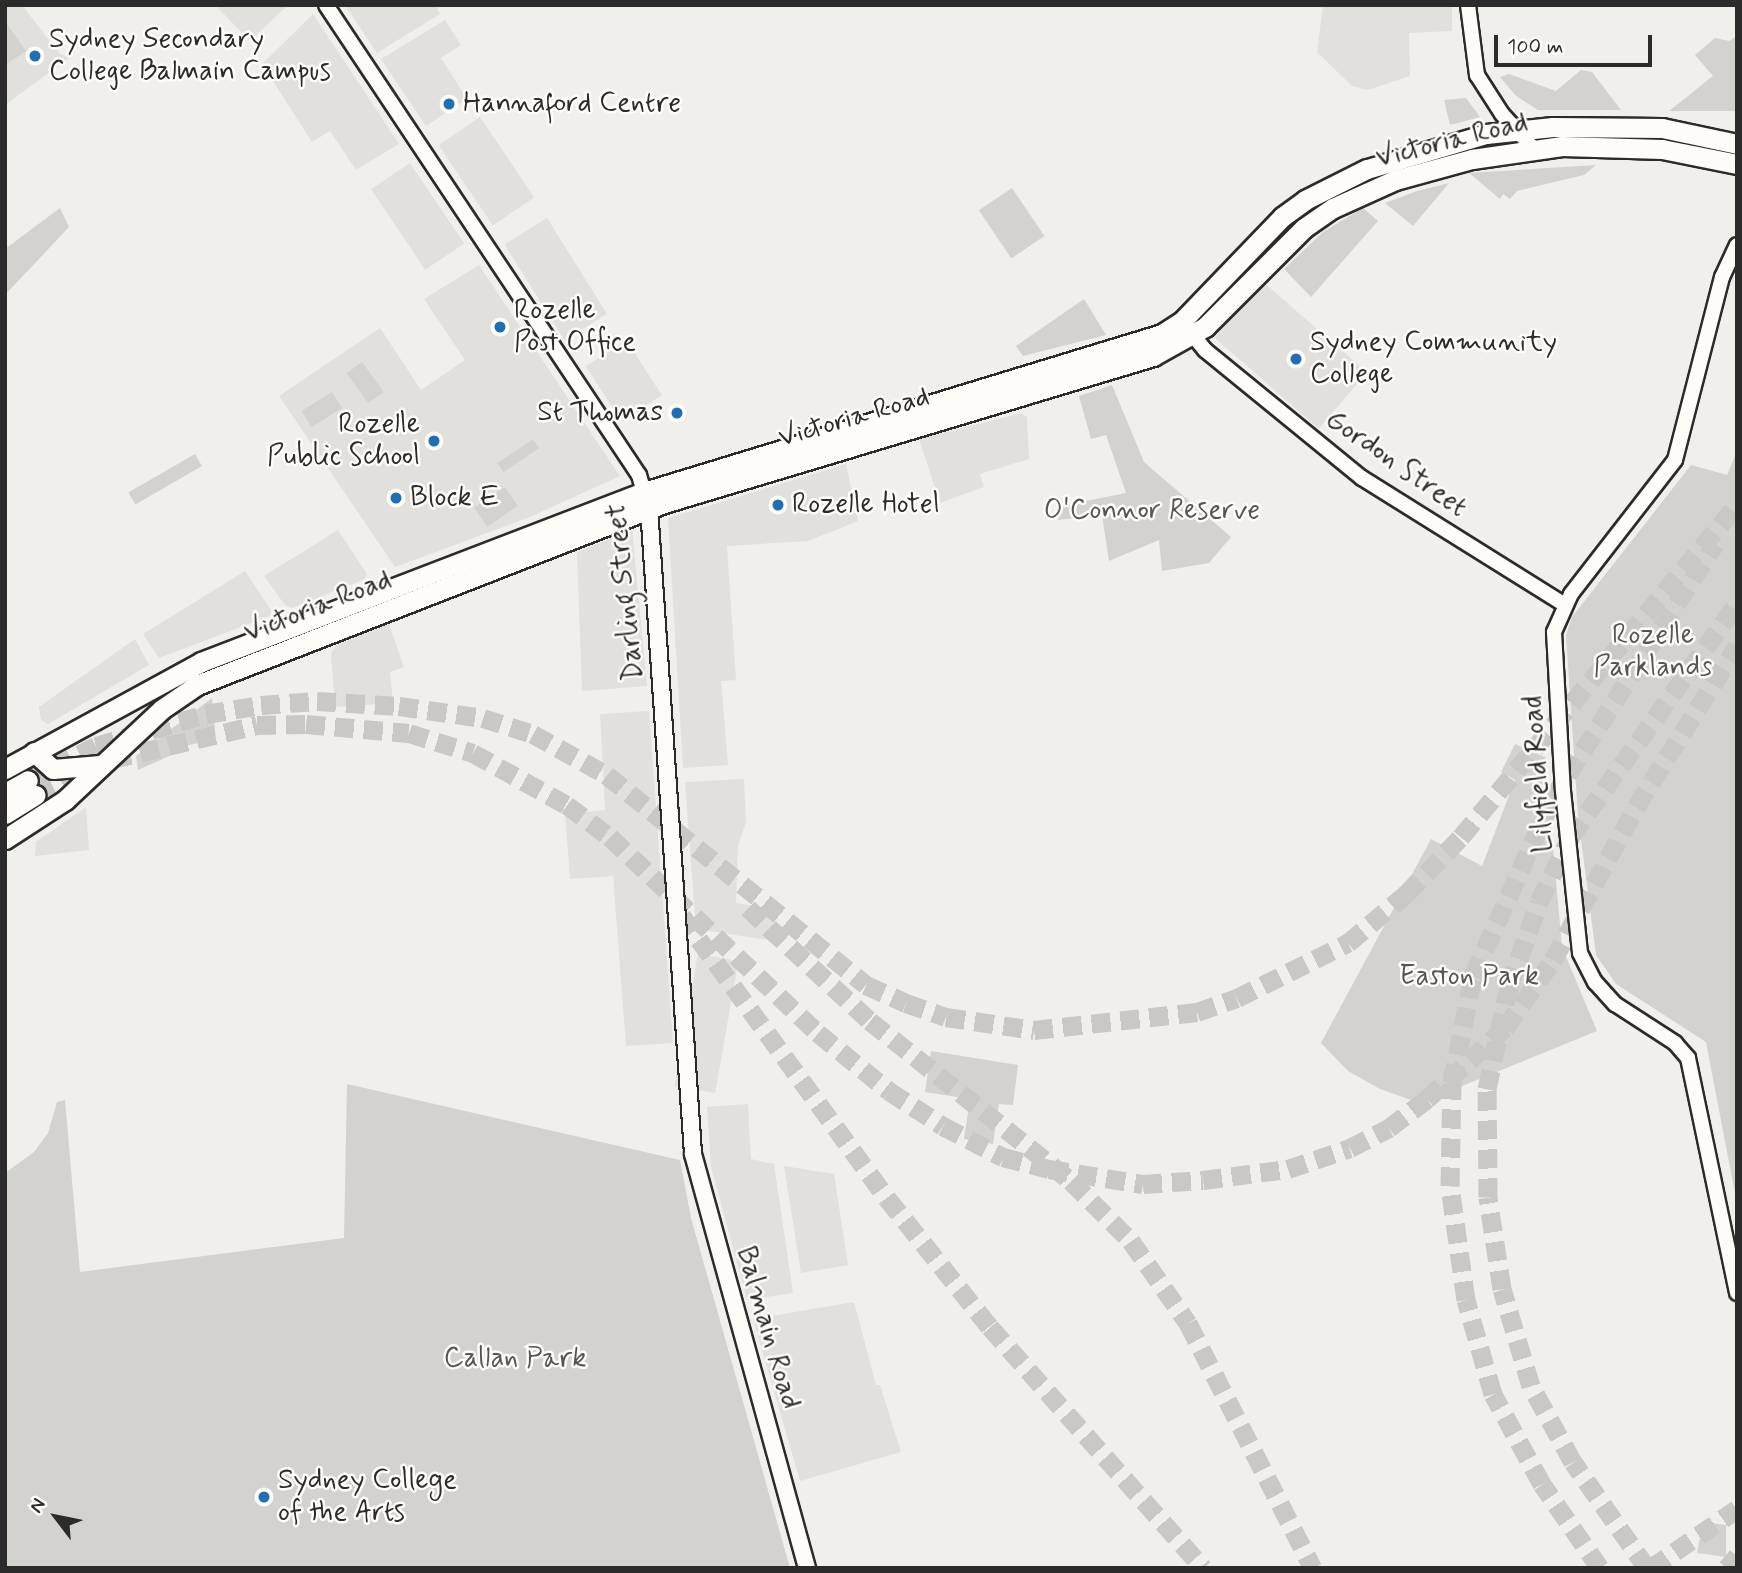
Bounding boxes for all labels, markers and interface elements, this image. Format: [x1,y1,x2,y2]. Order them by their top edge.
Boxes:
scale bar [1497,21,1654,65]
place label: Sydney Secondary College Balmain Campus [49,23,345,89]
text: 100 m [1507,33,1563,61]
marker: Sydney Secondary College Balmain Campus [27,48,43,64]
place label: Hannaford Centre [463,87,686,121]
marker: Hannaford Centre [441,96,457,112]
street label: Victoria Road [1373,106,1531,176]
place label: Rozelle Post Office [514,294,636,360]
marker: Rozelle Post Office [492,319,508,335]
place label: Sydney Community College [1310,326,1547,392]
marker: Sydney Community College [1288,351,1304,367]
street label: Victoria Road [775,380,933,456]
place label: St Thomas [539,396,663,430]
street label: Gordon Street [1317,402,1475,526]
marker: St Thomas [669,405,685,421]
place label: Rozelle Public School [266,408,420,474]
marker: Rozelle Public School [426,433,442,449]
place label: Block E [410,481,496,515]
place label: Rozelle Hotel [792,488,938,522]
marker: Block E [388,490,404,506]
park label: O'Connor Reserve [1043,494,1261,528]
marker: Rozelle Hotel [770,497,786,513]
street label: Darling Street [600,502,652,682]
street label: Victoria Road [240,564,396,650]
park label: Rozelle Parklands [1594,619,1712,685]
street label: Lilyfield Road [1517,695,1561,853]
park label: Easton Park [1400,960,1538,994]
street label: Balmain Road [728,1243,806,1413]
park label: Callan Park [446,1342,584,1376]
place label: Sydney College of the Arts [278,1464,455,1530]
north arrow [21,1482,91,1552]
marker: Sydney College of the Arts [256,1489,272,1505]
text: N [24,1494,52,1518]

